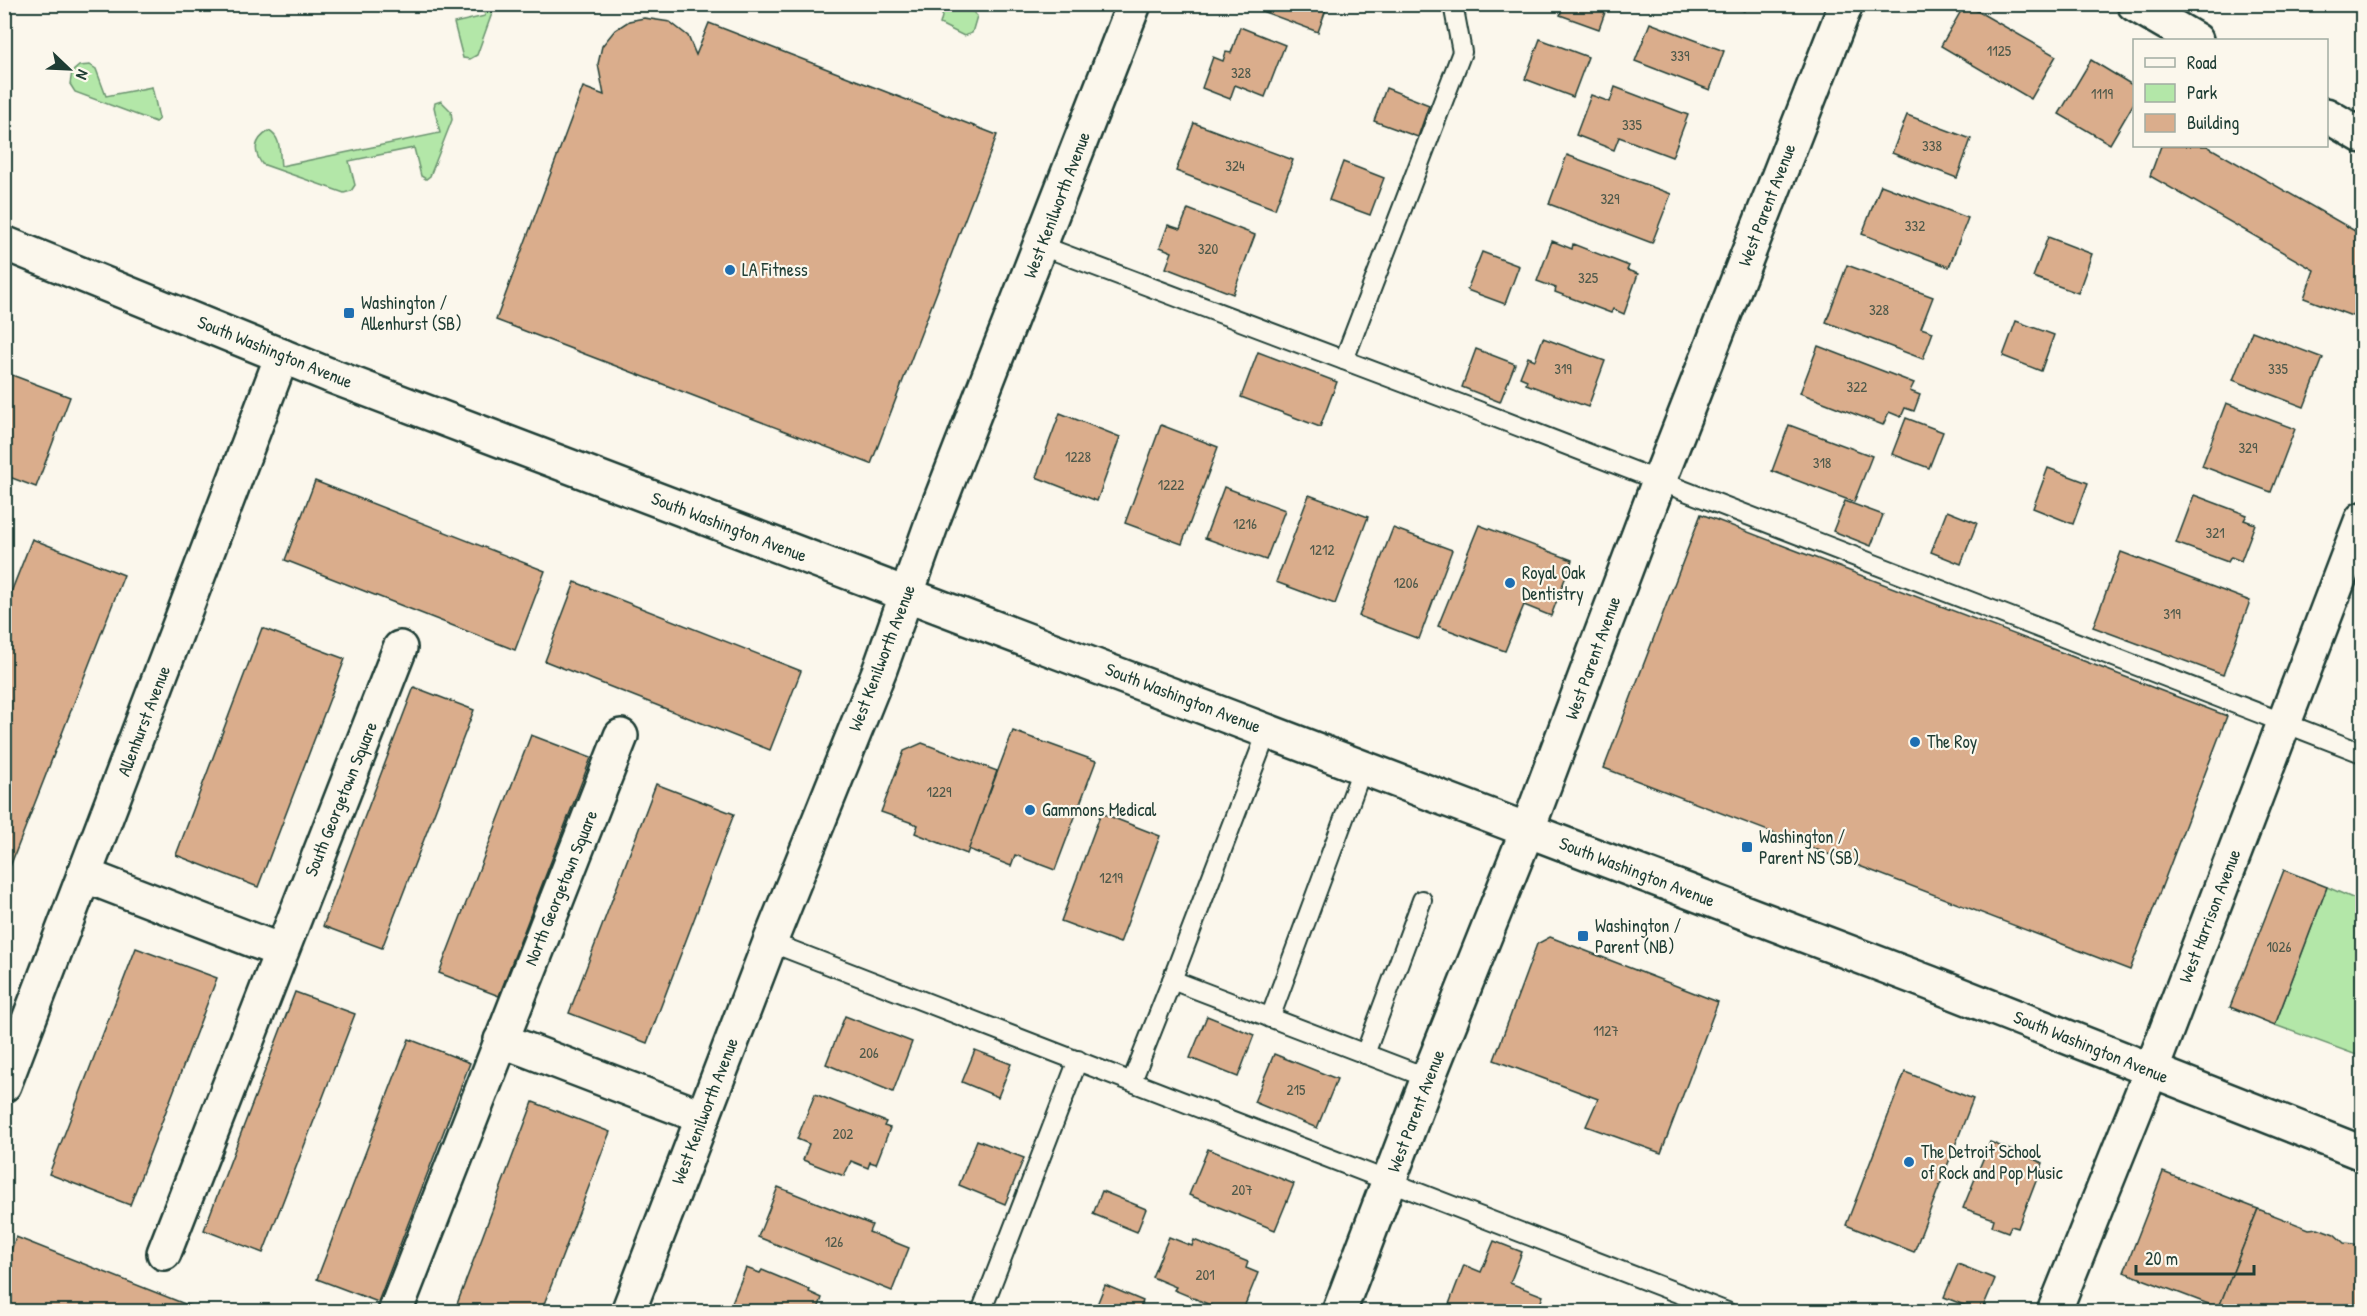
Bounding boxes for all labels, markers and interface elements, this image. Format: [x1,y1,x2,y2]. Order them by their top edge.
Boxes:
north arrow [39,39,99,99]
legend [2133,39,2328,147]
house number: 1125 [1987,40,2012,61]
house number: 339 [1671,45,1690,66]
text: Road [2187,50,2217,75]
house number: 328 [1231,62,1251,83]
text: N [71,67,95,84]
text: Park [2187,80,2218,105]
house number: 1119 [2091,83,2113,104]
text: Building [2187,110,2239,135]
house number: 335 [1622,114,1643,135]
street label: West Kenilworth Avenue [1017,128,1096,282]
house number: 338 [1922,135,1942,156]
street label: West Parent Avenue [1732,140,1801,270]
house number: 324 [1225,155,1245,176]
house number: 329 [1600,188,1620,209]
house number: 332 [1905,215,1925,236]
house number: 320 [1198,238,1219,259]
place label: LA Fitness [742,257,808,282]
marker: LA Fitness [723,263,737,277]
house number: 325 [1578,267,1599,288]
place label: Washington / Allenhurst (SB) [361,290,462,336]
house number: 328 [1869,299,1889,320]
marker: Washington / Allenhurst (SB) [342,306,356,320]
street label: South Washington Avenue [194,309,356,394]
house number: 319 [1554,358,1572,379]
house number: 335 [2268,358,2289,379]
house number: 322 [1847,376,1867,397]
house number: 329 [2238,437,2258,458]
house number: 1228 [1065,446,1091,467]
house number: 318 [1813,452,1831,473]
house number: 1222 [1158,474,1184,495]
street label: South Washington Avenue [648,485,811,568]
house number: 1216 [1233,513,1257,534]
house number: 321 [2205,522,2225,543]
house number: 1212 [1310,539,1334,560]
place label: Royal Oak Dentistry [1522,560,1586,606]
house number: 1206 [1393,572,1419,593]
marker: Royal Oak Dentistry [1503,576,1517,590]
street label: West Kenilworth Avenue [842,581,921,735]
street label: West Parent Avenue [1559,593,1626,723]
house number: 319 [2163,603,2181,624]
street label: South Washington Avenue [1102,656,1265,739]
street label: Allenhurst Avenue [111,662,176,780]
street label: South Georgetown Square [298,718,383,880]
place label: The Roy [1927,729,1978,754]
marker: The Roy [1908,735,1922,749]
house number: 1229 [927,781,952,802]
place label: Gammons Medical [1042,797,1157,822]
marker: Gammons Medical [1023,803,1037,817]
street label: North Georgetown Square [518,806,603,969]
place label: Washington / Parent NS (SB) [1759,824,1859,870]
street label: South Washington Avenue [1556,830,1719,913]
marker: Washington / Parent NS (SB) [1740,840,1754,854]
street label: West Harrison Avenue [2173,846,2246,986]
house number: 1219 [1099,867,1123,888]
place label: Washington / Parent (NB) [1595,913,1682,959]
marker: Washington / Parent (NB) [1576,929,1590,943]
house number: 1026 [2266,936,2292,957]
street label: South Washington Avenue [2010,1004,2172,1089]
house number: 1127 [1593,1020,1619,1041]
street label: West Kenilworth Avenue [665,1034,744,1188]
house number: 206 [859,1042,879,1063]
street label: West Parent Avenue [1381,1046,1450,1176]
house number: 215 [1287,1079,1306,1100]
house number: 202 [833,1123,853,1144]
place label: The Detroit School of Rock and Pop Music [1921,1139,2063,1185]
marker: The Detroit School of Rock and Pop Music [1902,1155,1916,1169]
house number: 207 [1231,1179,1253,1200]
house number: 126 [825,1231,843,1252]
scale bar [2136,1238,2254,1276]
text: 20 m [2145,1246,2178,1271]
house number: 201 [1195,1264,1215,1285]

